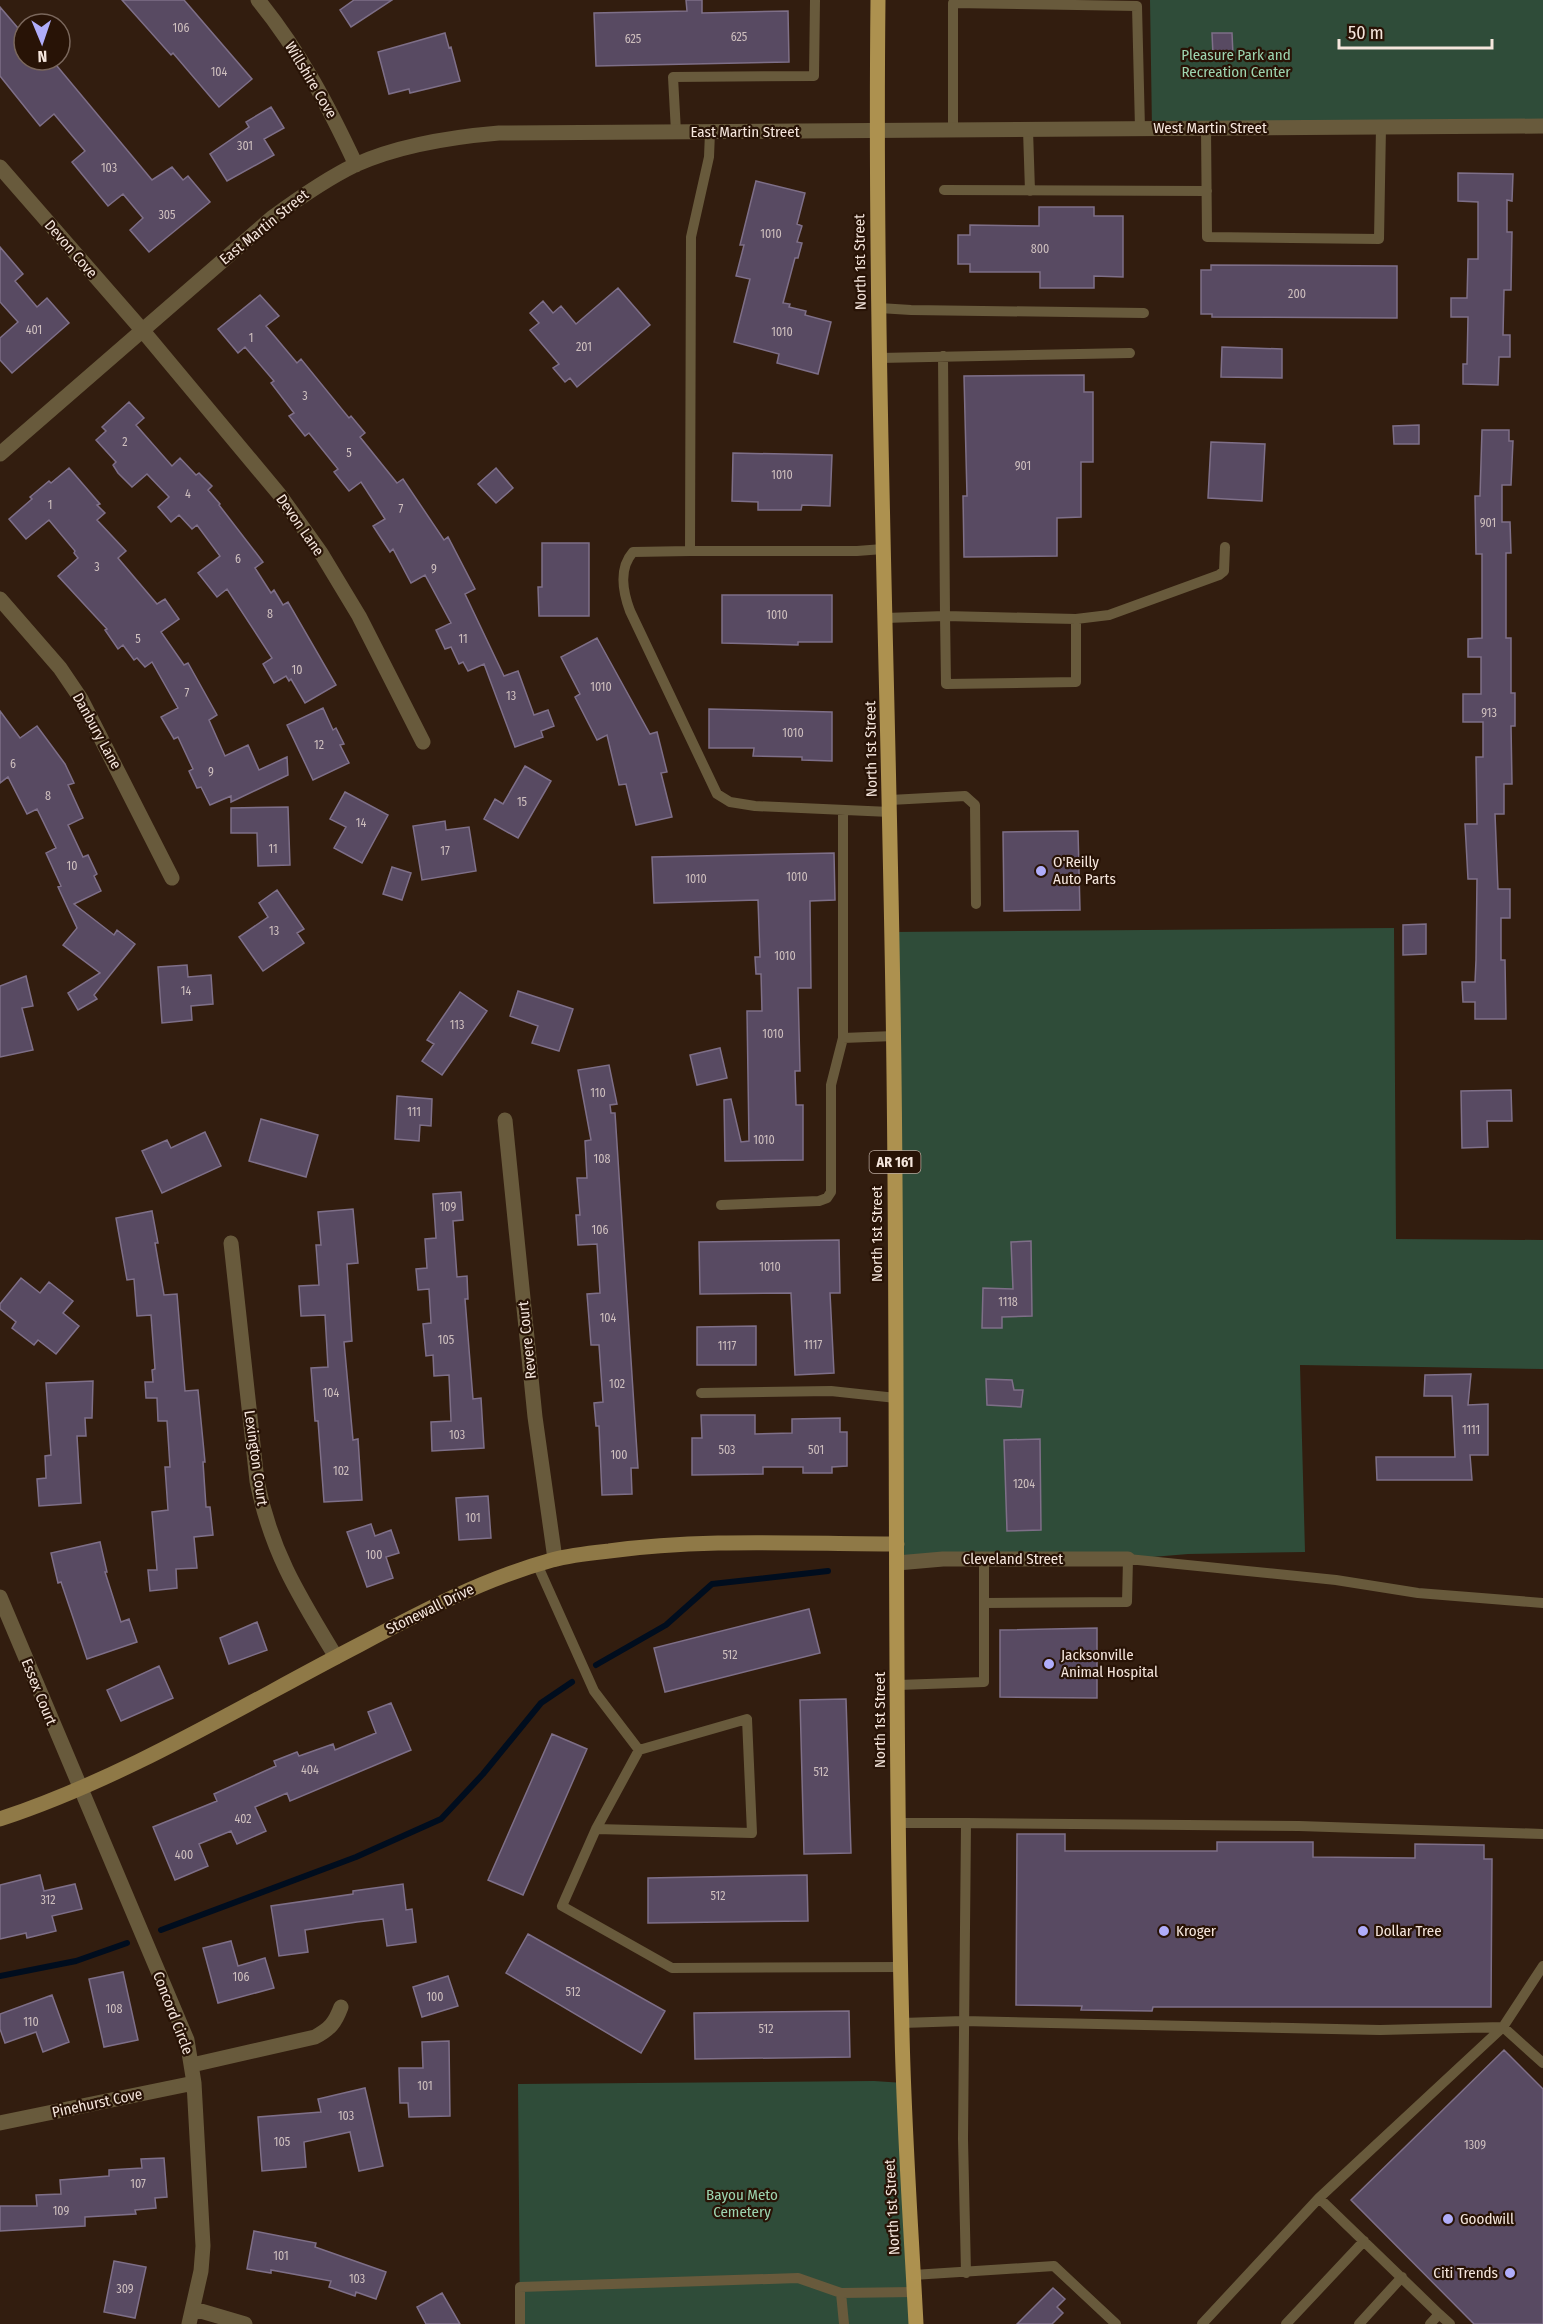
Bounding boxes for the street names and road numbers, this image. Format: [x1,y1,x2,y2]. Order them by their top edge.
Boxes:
street label: Willshire Cove [281,39,341,121]
street label: West Martin Street [1153,119,1267,137]
street label: East Martin Street [690,123,800,141]
street label: East Martin Street [216,186,312,268]
street label: North 1st Street [850,214,870,310]
street label: Devon Cove [41,216,101,282]
street label: Devon Lane [272,491,328,559]
street label: Danbury Lane [69,690,125,772]
street label: North 1st Street [861,701,881,797]
road number: AR 161 [870,1151,920,1173]
street label: North 1st Street [868,1186,886,1282]
street label: Revere Court [514,1300,540,1380]
street label: Lexington Court [240,1409,272,1507]
street label: Cleveland Street [963,1550,1063,1568]
street label: Stonewall Drive [383,1580,477,1638]
street label: Essex Court [18,1656,61,1728]
street label: North 1st Street [871,1672,889,1768]
street label: Concord Circle [149,1969,197,2057]
street label: Pinehurst Cove [50,2085,144,2121]
street label: North 1st Street [880,2158,904,2255]

